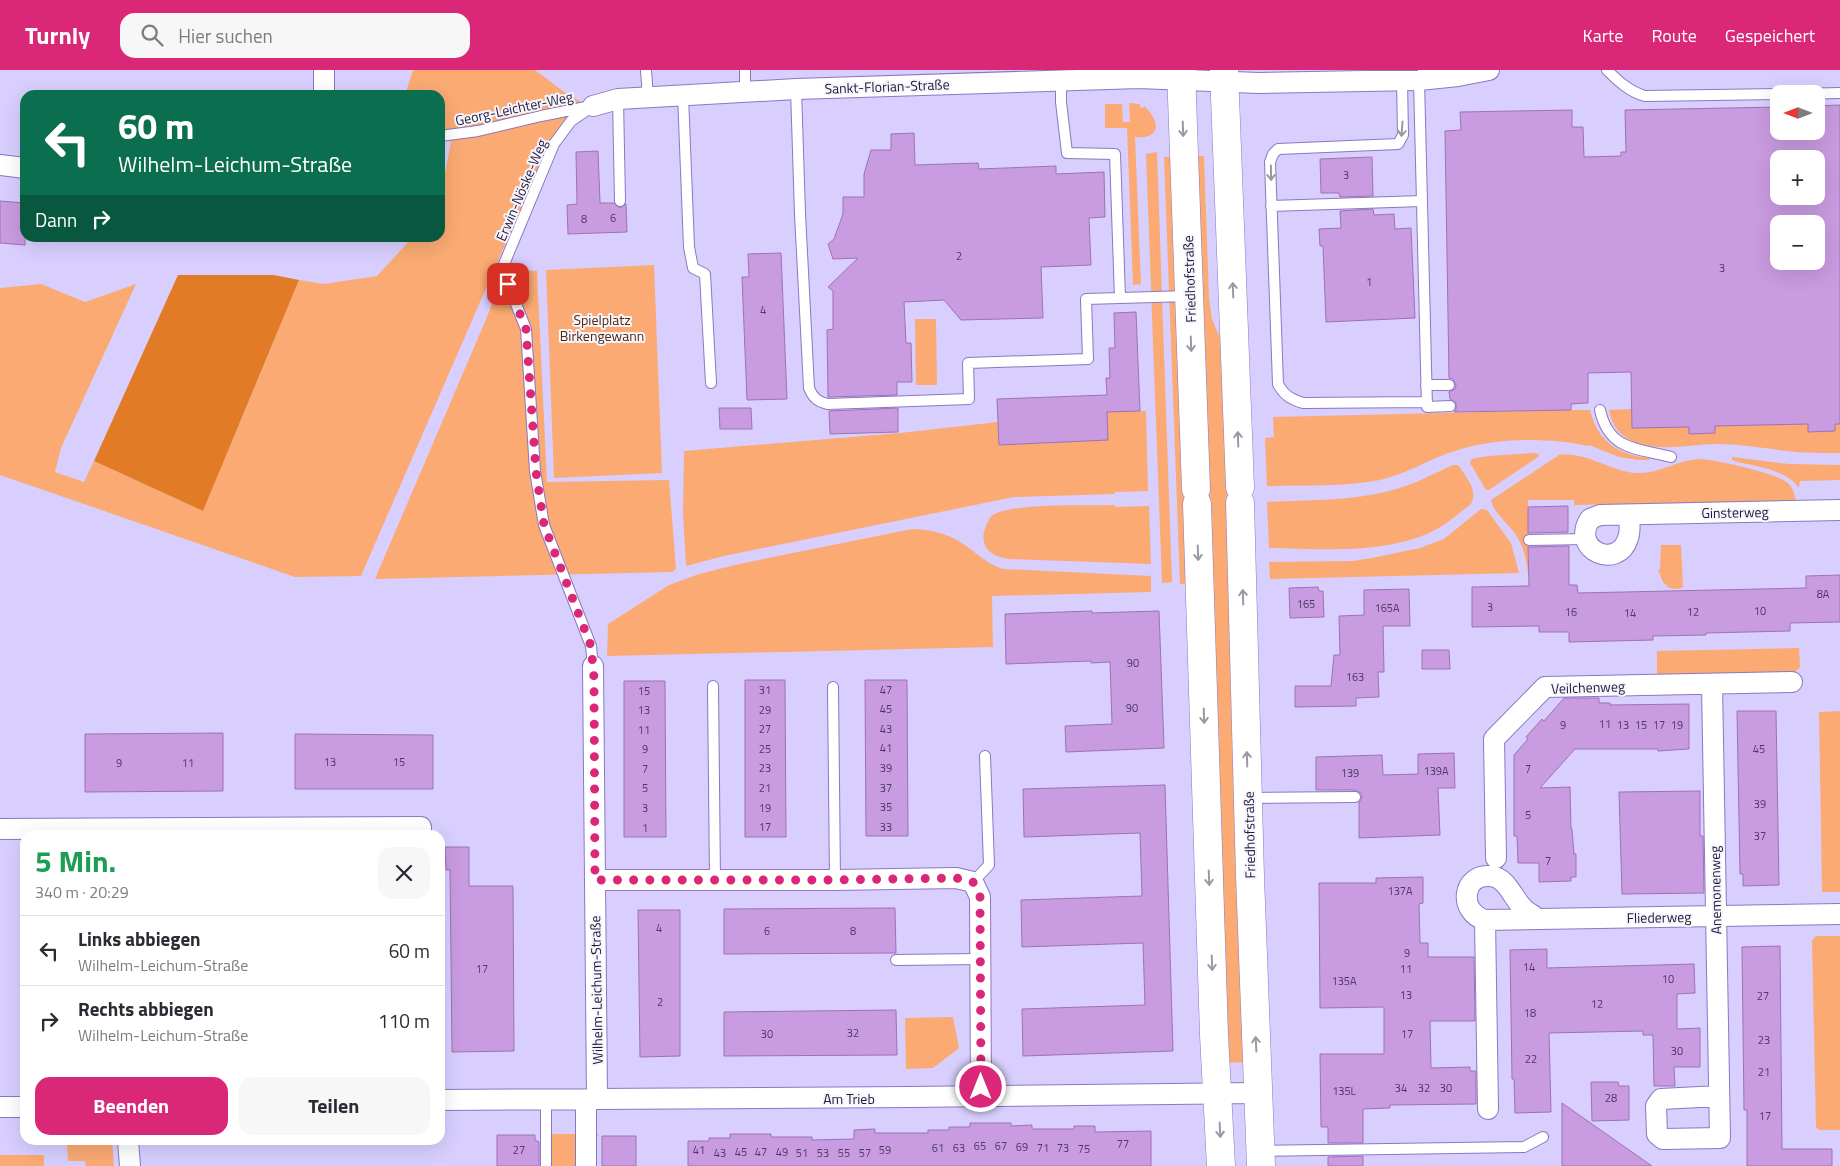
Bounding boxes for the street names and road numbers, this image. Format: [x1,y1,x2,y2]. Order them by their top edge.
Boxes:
street label: Sankt-Florian-Straße [824,73,950,99]
street label: Georg-Leichter-Weg [453,85,575,131]
street label: Erwin-Nöske-Weg [490,136,552,244]
street label: Friedhofstraße [1177,235,1201,323]
street label: Ginsterweg [1701,501,1769,523]
street label: Veilchenweg [1551,675,1625,699]
street label: Friedhofstraße [1238,791,1260,879]
street label: Anemonenweg [1704,845,1726,935]
street label: Fliederweg [1626,906,1692,928]
street label: Wilhelm-Leichum-Straße [584,915,608,1065]
street label: Am Trieb [823,1088,875,1109]

